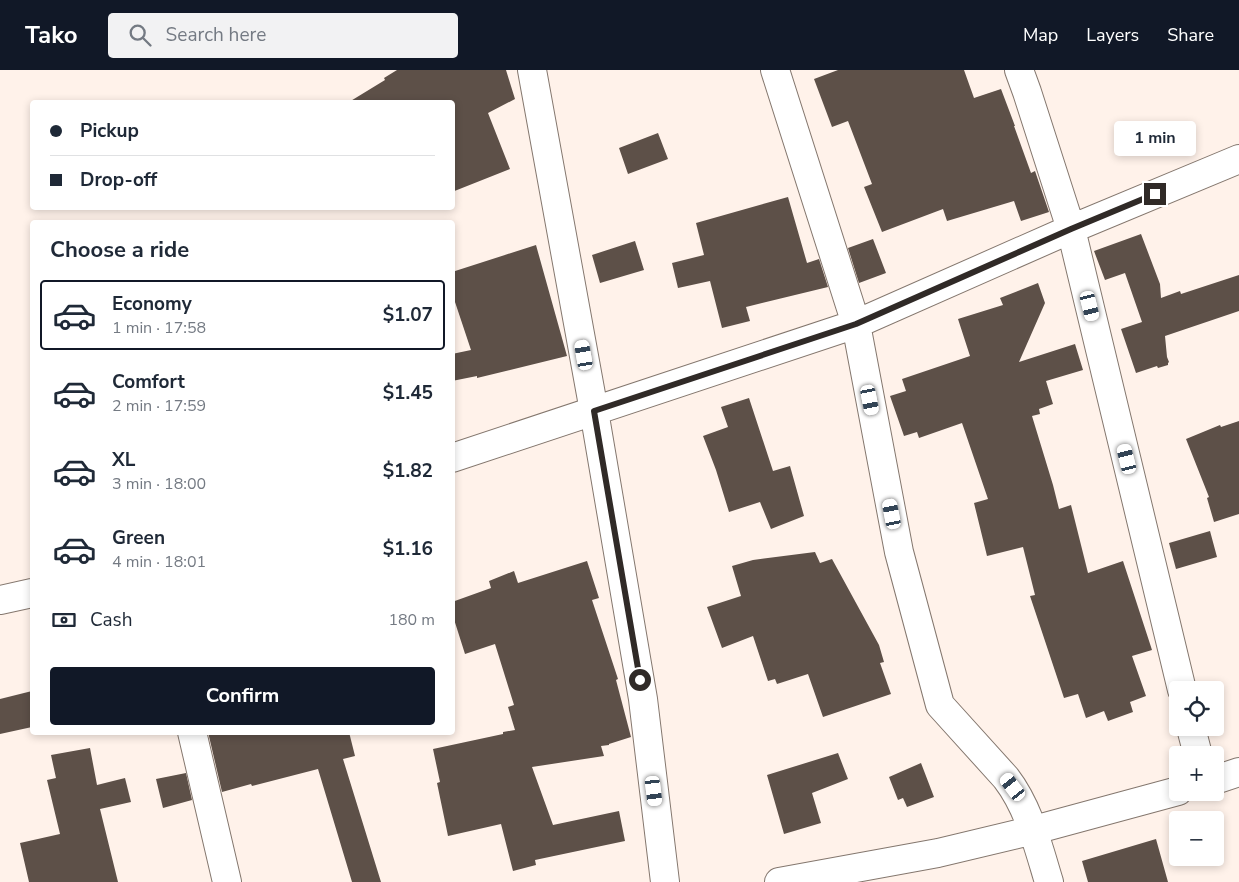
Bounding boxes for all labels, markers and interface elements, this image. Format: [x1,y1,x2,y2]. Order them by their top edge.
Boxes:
search box [108,13,458,58]
text: Tako [25,19,78,51]
icon: search [126,21,154,49]
text: Search here [166,22,266,48]
text: Map [1023,23,1058,47]
text: Layers [1086,23,1139,47]
text: Share [1167,23,1214,47]
text: Pickup [80,118,139,144]
callout: 1 min [1114,122,1196,156]
text: 1 min [1134,127,1176,149]
text: Drop-off [80,167,157,193]
route end [1144,183,1166,205]
text: Choose a ride [50,235,189,265]
car [1079,290,1100,322]
text: Economy [112,291,192,317]
icon: car [52,293,97,338]
text: $1.07 [383,302,433,328]
text: 1 min · 17:58 [112,317,206,339]
car [574,339,593,371]
text: Comfort [112,369,185,395]
icon: car [52,371,97,416]
text: $1.45 [383,380,433,406]
car [859,384,880,416]
text: 2 min · 17:59 [112,395,206,417]
car [1116,443,1137,475]
text: XL [112,447,135,473]
icon: car [52,449,97,494]
text: $1.82 [383,458,433,484]
text: 3 min · 18:00 [112,473,206,495]
car [881,498,902,530]
text: Green [112,525,165,551]
icon: car [52,527,97,572]
text: $1.16 [383,536,433,562]
text: 4 min · 18:01 [112,551,206,573]
icon: cash [50,606,78,634]
text: Cash [90,607,132,633]
text: 180 m [388,609,435,631]
button: Confirm [50,667,435,725]
route start [629,669,651,691]
map controls [1169,681,1224,866]
button: locate [1169,681,1224,736]
button: + [1169,746,1224,801]
car [997,771,1028,803]
car [644,775,663,807]
button: − [1169,811,1224,866]

